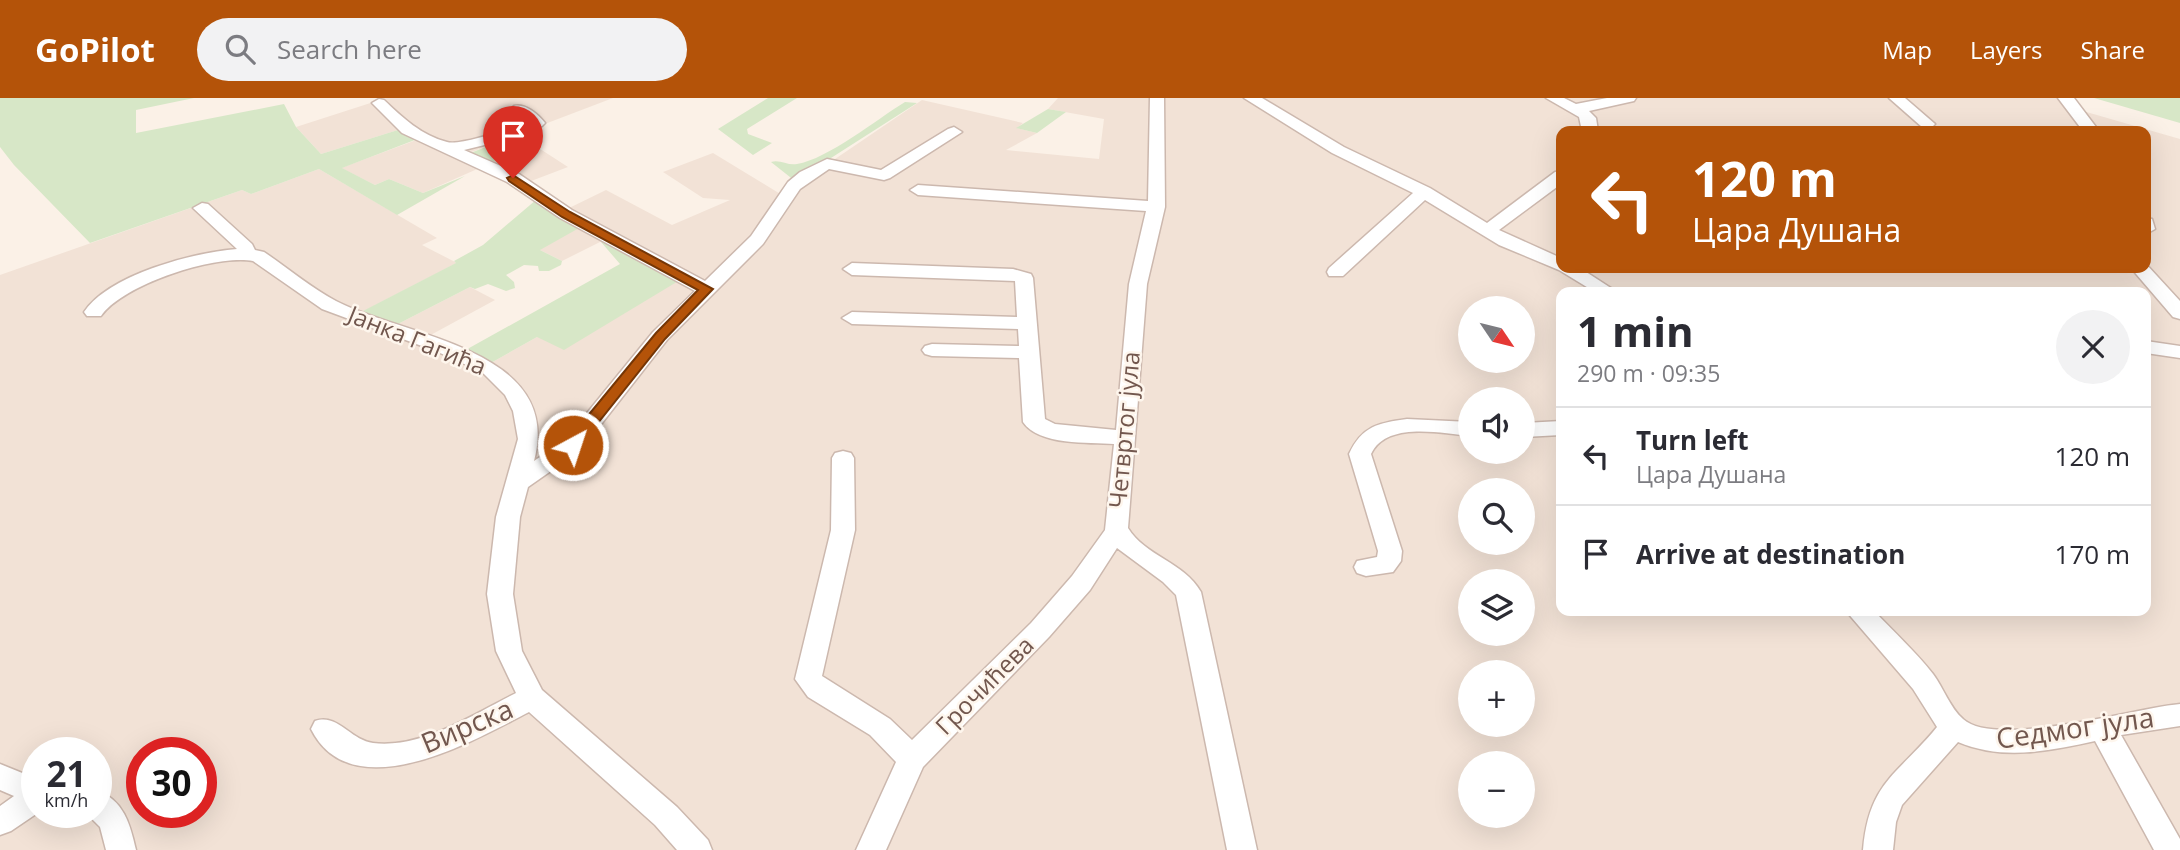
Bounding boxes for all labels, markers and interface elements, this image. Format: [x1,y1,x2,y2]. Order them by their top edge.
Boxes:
search box [197,18,687,81]
text: GoPilot [35,27,155,72]
icon: search [221,30,259,68]
text: Search here [277,31,422,67]
text: Map [1882,33,1932,66]
text: Layers [1970,33,2043,66]
text: Share [2081,33,2145,66]
pin [483,106,543,178]
icon: arrive [494,117,532,155]
text: 120 m [1692,145,1837,211]
icon: left [1577,154,1668,245]
text: Цара Душана [1692,208,1901,251]
street label: Јанка Гагића [342,296,492,382]
north arrow [1458,296,1535,373]
map controls [1458,296,1535,828]
text: 1 min [1577,302,1694,359]
button: close [2056,310,2130,384]
street label: Четвртог јула [1100,350,1147,510]
text: 290 m · 09:35 [1577,357,1720,389]
button: sound [1458,387,1535,464]
position arrow [536,408,610,482]
text: Turn left [1636,422,1748,458]
icon: left [1577,437,1615,475]
text: 120 m [2055,438,2130,474]
text: Цара Душана [1636,458,1786,490]
button: search [1458,478,1535,555]
icon: arrive [1577,535,1615,573]
text: Arrive at destination [1636,536,1905,572]
text: 170 m [2055,536,2130,572]
button: layers [1458,569,1535,646]
street label: Грочићева [927,628,1040,741]
button: + [1458,660,1535,737]
street label: Вирска [415,689,518,761]
street label: Седмог јула [1994,697,2156,757]
speed limit sign: 30 [126,737,217,828]
text: 21 [46,750,87,797]
button: − [1458,751,1535,828]
text: km/h [45,788,88,812]

